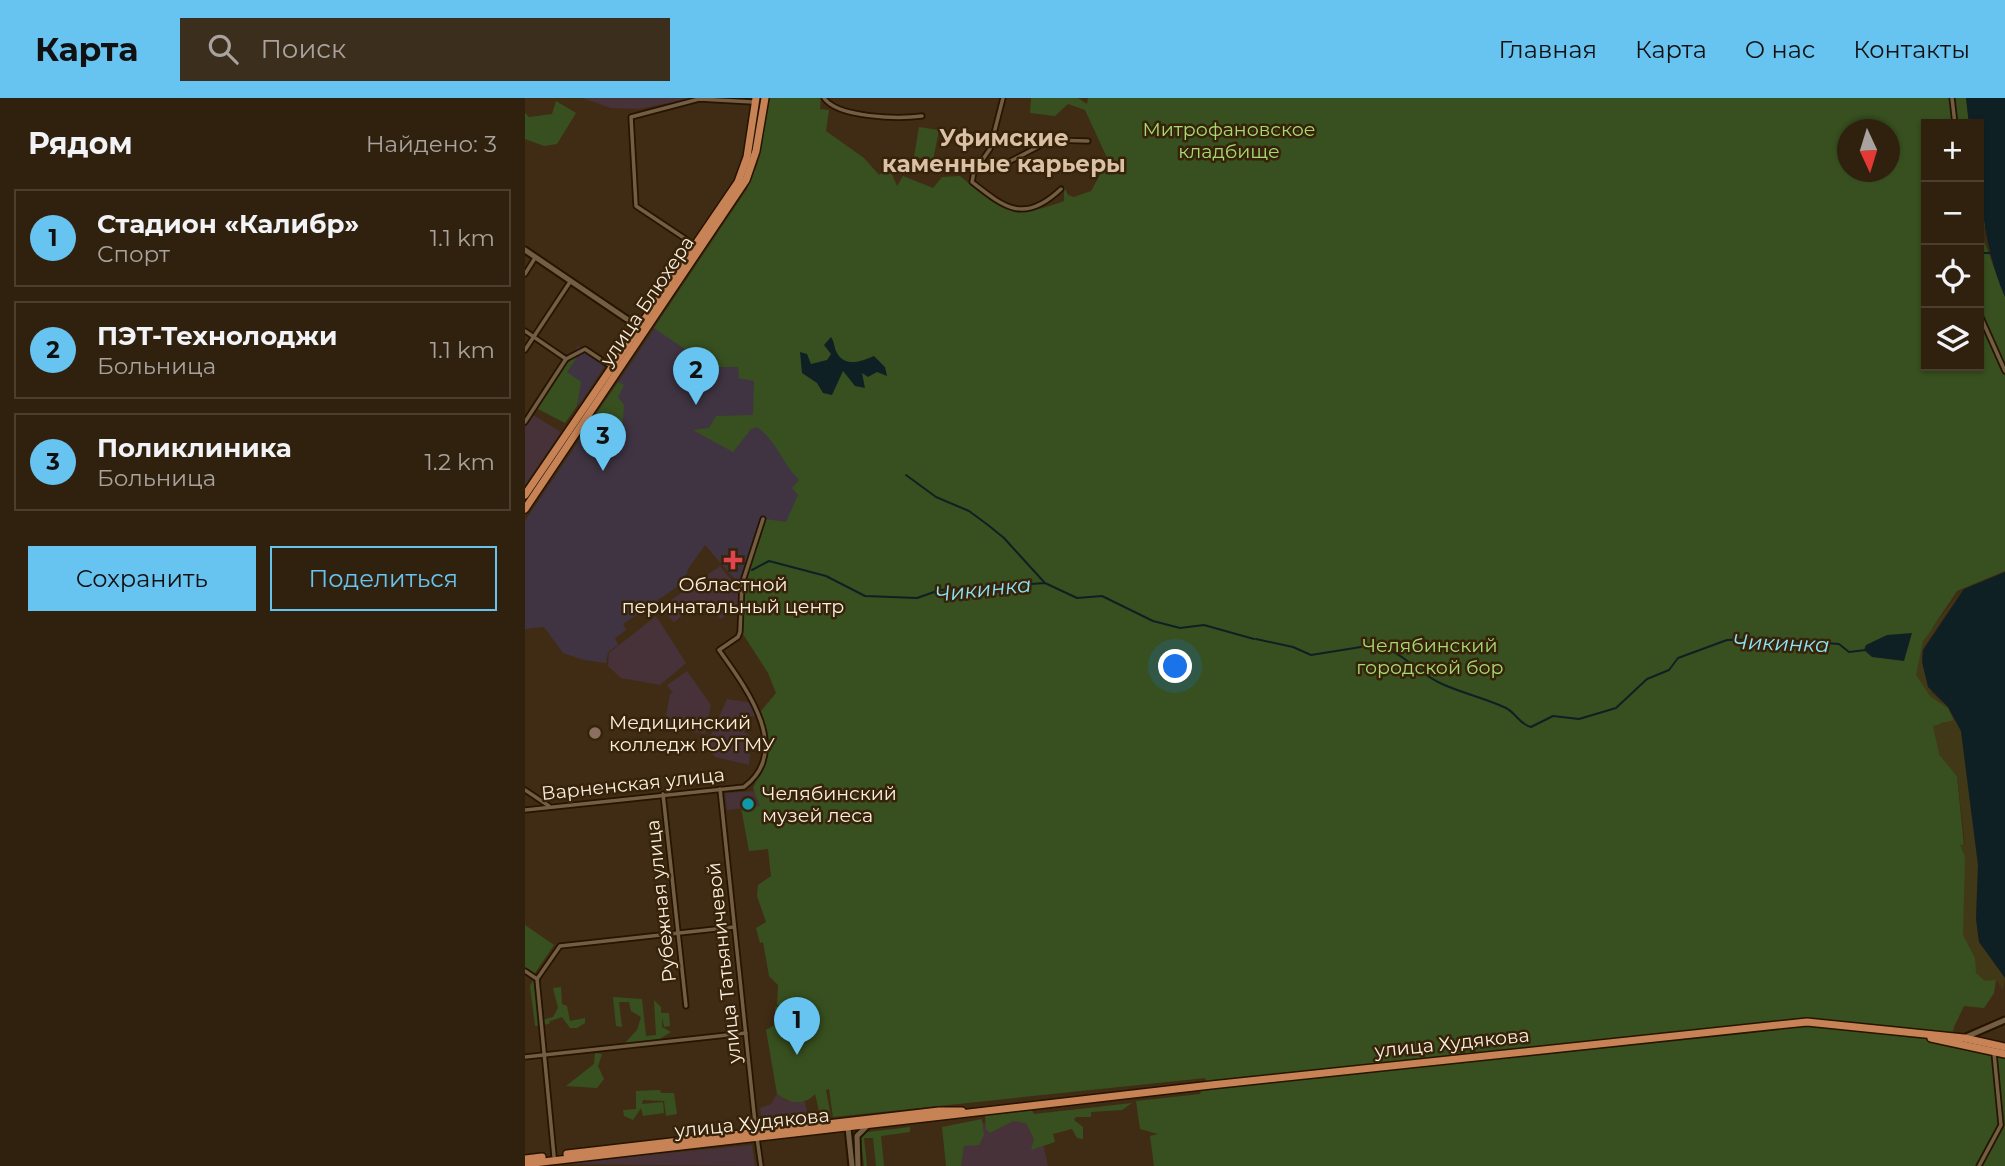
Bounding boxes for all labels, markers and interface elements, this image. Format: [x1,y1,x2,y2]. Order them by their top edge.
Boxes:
search box [180,18,670,81]
text: Карта [35,29,138,69]
icon: search [204,30,242,68]
text: Поиск [260,33,346,65]
text: Главная [1499,35,1597,64]
text: Карта [1635,35,1707,64]
text: О нас [1745,35,1815,64]
text: Контакты [1853,35,1970,64]
park label: Митрофановское кладбище [1142,118,1316,163]
north arrow [1837,119,1900,182]
map controls [1921,119,1984,371]
button: + [1921,119,1984,182]
district label: Уфимские каменные карьеры [882,124,1126,178]
text: Рядом [28,125,133,162]
text: Найдено: 3 [366,130,497,158]
button: − [1921,182,1984,245]
text: Стадион «Калибр» [97,208,359,240]
text: 1 [48,224,58,252]
text: 1.1 km [430,224,495,252]
street label: улица Блюхера [595,232,699,371]
text: Спорт [97,240,170,268]
button: locate [1921,245,1984,308]
button: layers [1921,308,1984,371]
text: ПЭТ-Технолоджи [97,320,337,352]
text: 2 [46,336,60,364]
text: 1.1 km [430,336,495,364]
pin: 2 [673,347,719,405]
text: Больница [97,352,216,380]
pin: 3 [580,413,626,471]
text: Поликлиника [97,432,292,464]
text: 3 [46,448,60,476]
text: 1.2 km [425,448,495,476]
text: Больница [97,464,216,492]
button: Сохранить [28,546,256,611]
button: Поделиться [270,546,497,611]
marker: Областной перинатальный центр [723,550,743,570]
water label: Чикинка [934,572,1032,606]
place label: Областной перинатальный центр [622,573,844,618]
water label: Чикинка [1732,629,1830,657]
park label: Челябинский городской бор [1356,634,1504,679]
your location [1158,649,1192,683]
place label: Медицинский колледж ЮУГМУ [609,711,775,756]
marker: Медицинский колледж ЮУГМУ [587,725,603,741]
street label: Варненская улица [540,763,726,805]
place label: Челябинский музей леса [762,782,897,827]
marker: Челябинский музей леса [740,796,756,812]
street label: Рубежная улица [641,819,681,983]
street label: улица Татьяничевой [702,861,746,1066]
pin: 1 [774,997,820,1055]
street label: улица Худякова [1372,1023,1531,1063]
street label: улица Худякова [672,1103,831,1143]

